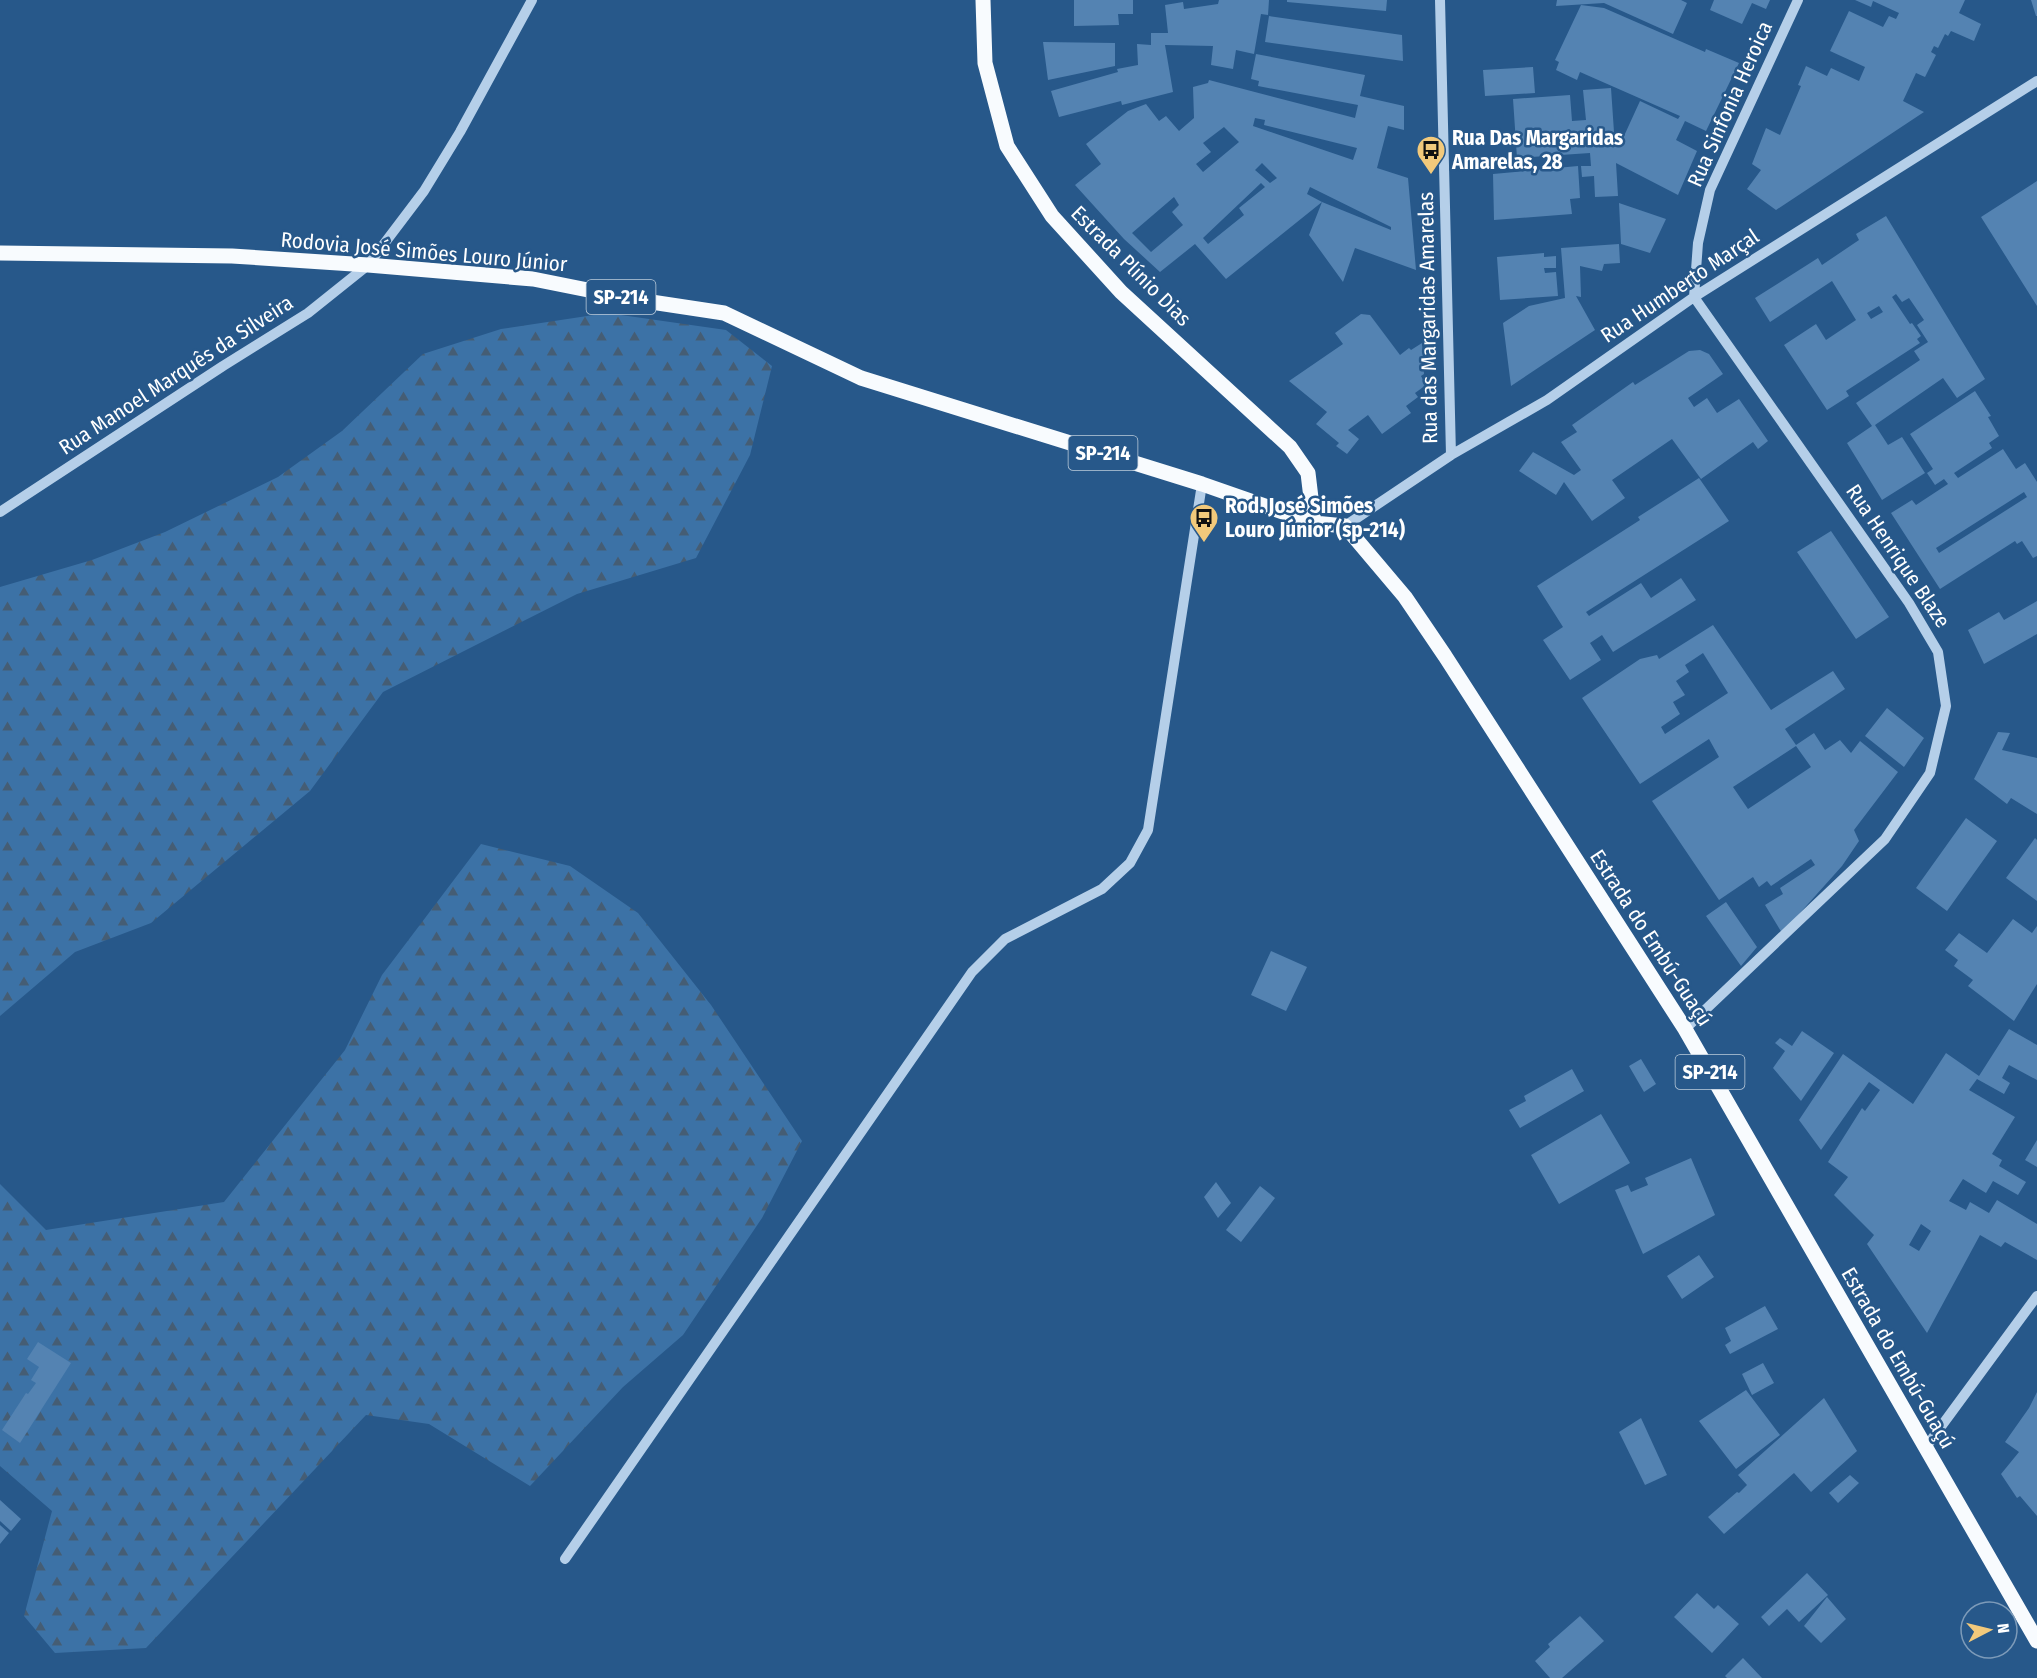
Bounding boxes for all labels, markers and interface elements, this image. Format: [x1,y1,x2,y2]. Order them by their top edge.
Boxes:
street label: Rua Sinfonia Heroica [1682,17,1778,191]
place label: Rua Das Margaridas Amarelas, 28 [1451,125,1623,175]
bus stop icon: Rua Das Margaridas Amarelas, 28 [1415,134,1447,176]
street label: Rua das Margaridas Amarelas [1413,192,1443,444]
street label: Estrada Plínio Dias [1065,200,1197,332]
street label: Rua Humberto Marçal [1596,223,1764,349]
street label: Rodovia José Simões Louro Júnior [280,227,569,278]
road number: SP-214 [586,280,656,314]
street label: Rua Manoel Marquês da Silveira [54,290,298,460]
road number: SP-214 [1068,436,1138,470]
street label: Rua Henrique Blaze [1840,479,1956,633]
place label: Rod. José Simões Louro Júnior (sp-214) [1225,493,1405,543]
bus stop icon: Rod. José Simões Louro Júnior (sp-214) [1188,502,1220,544]
street label: Estrada do Embú-Guaçú [1584,845,1718,1031]
road number: SP-214 [1676,1055,1744,1089]
street label: Estrada do Embú-Guaçú [1835,1263,1961,1453]
north arrow [1959,1600,2019,1660]
text: N [1993,1622,2013,1634]

